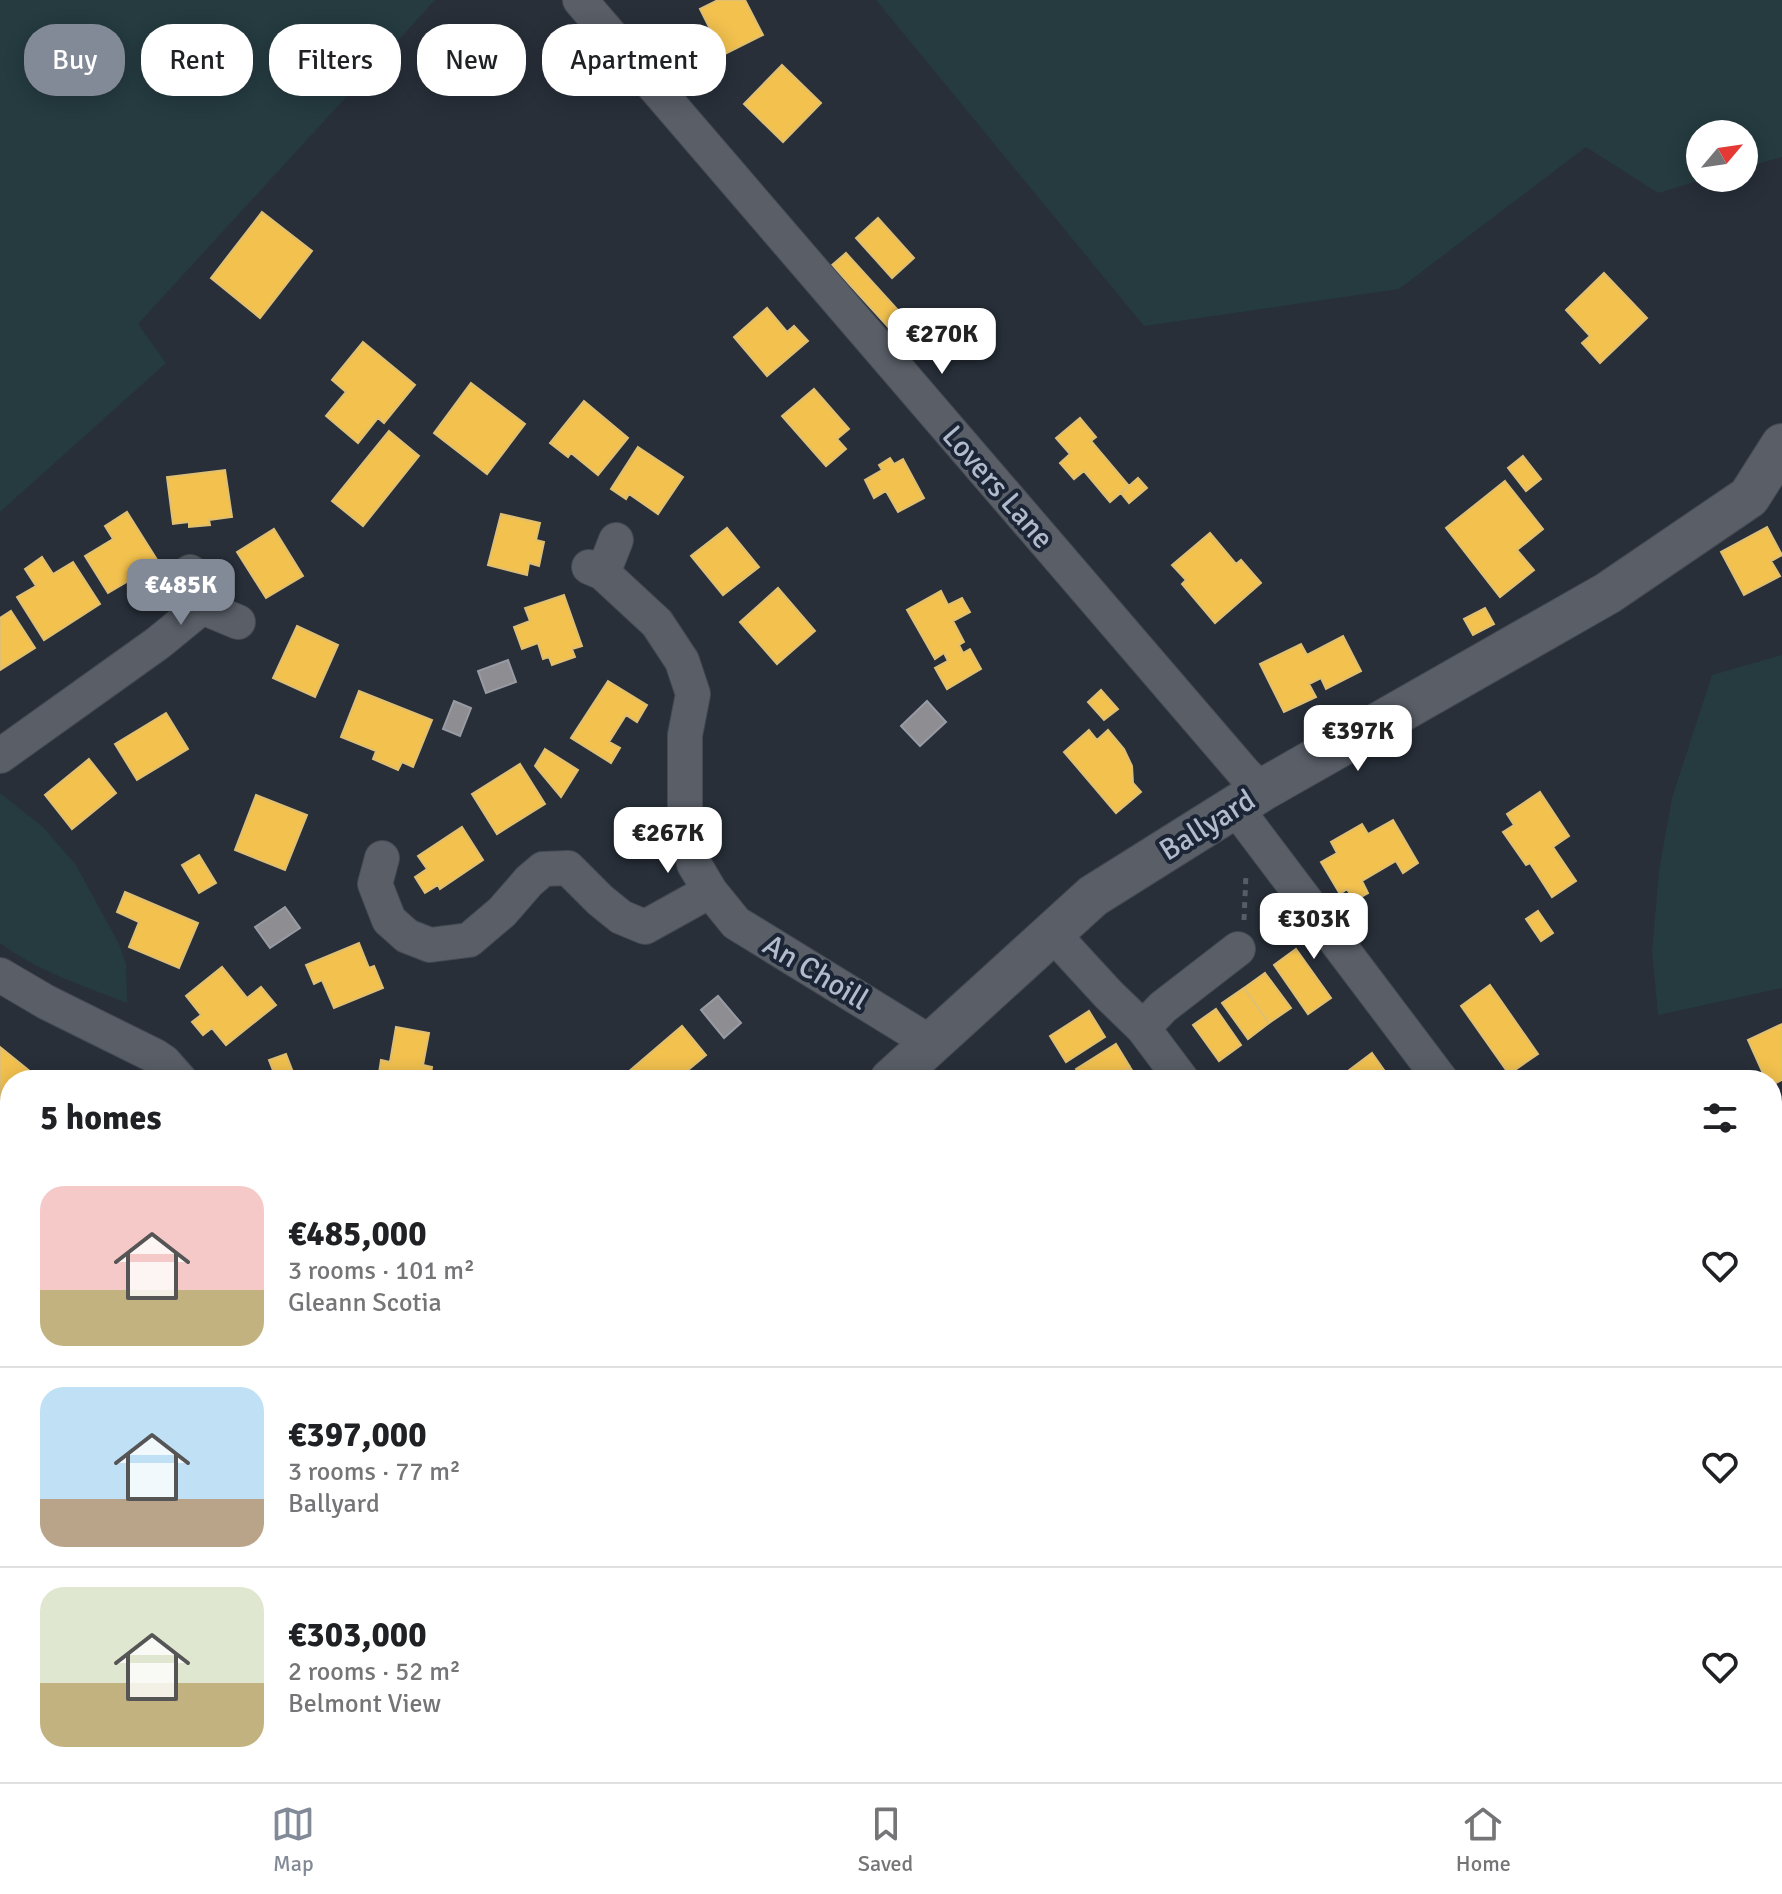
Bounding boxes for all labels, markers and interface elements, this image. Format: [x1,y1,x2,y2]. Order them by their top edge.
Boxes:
chip: Buy [24,24,125,96]
chip: Rent [141,24,253,96]
chip: Filters [269,24,401,96]
chip: New [417,24,526,96]
chip: Apartment [542,24,726,96]
north arrow [1686,120,1758,192]
map controls [1686,120,1758,192]
pin: €270K [886,308,998,376]
text: €270K [906,318,978,350]
street label: Lovers Lane [934,418,1061,557]
pin: €485K [125,559,237,627]
text: €485K [145,569,217,601]
pin: €397K [1302,705,1414,773]
text: €397K [1322,715,1394,747]
street label: Ballyard [1153,782,1262,869]
pin: €267K [612,807,724,875]
text: €267K [632,817,704,849]
pin: €303K [1258,893,1370,961]
text: €303K [1278,903,1350,935]
street label: An Choill [756,926,875,1018]
icon: filters [1698,1096,1742,1140]
text: 5 homes [40,1097,161,1139]
text: €485,000 [288,1213,427,1255]
icon: home [104,1218,200,1314]
icon: heart [1698,1244,1742,1288]
text: 3 rooms · 101 m² [288,1255,475,1287]
text: Gleann Scotia [288,1287,442,1319]
text: €397,000 [288,1414,427,1456]
icon: home [104,1419,200,1515]
icon: heart [1698,1445,1742,1489]
text: 3 rooms · 77 m² [288,1456,461,1488]
text: Ballyard [288,1488,380,1520]
text: €303,000 [288,1614,427,1656]
icon: home [104,1619,200,1715]
icon: heart [1698,1645,1742,1689]
text: 2 rooms · 52 m² [288,1656,461,1688]
text: Belmont View [288,1688,441,1720]
tab: Map [271,1802,315,1877]
tab: Saved [858,1802,913,1877]
tab: Home [1456,1802,1511,1877]

